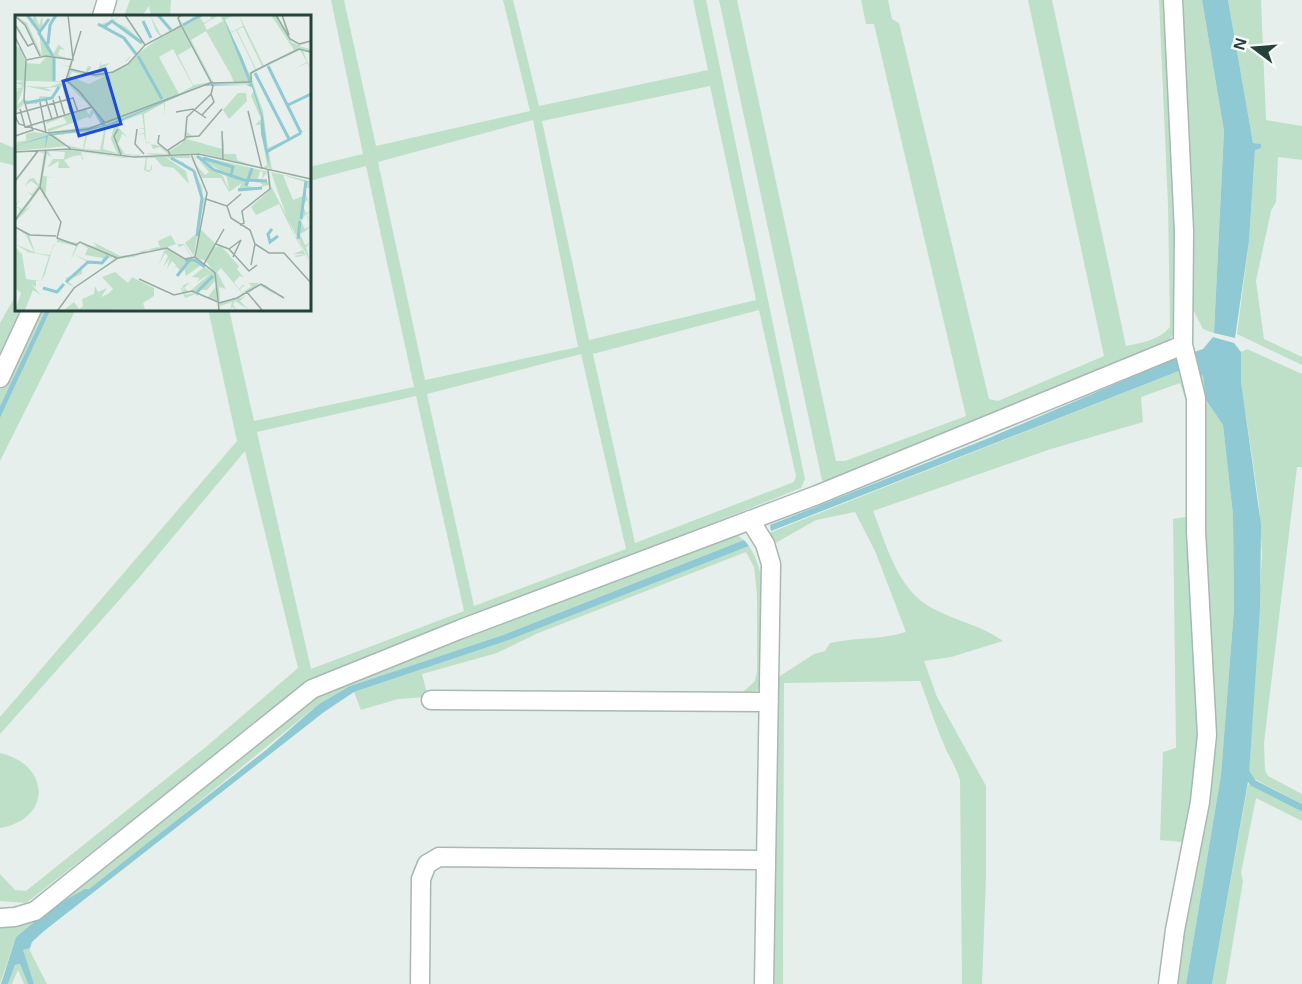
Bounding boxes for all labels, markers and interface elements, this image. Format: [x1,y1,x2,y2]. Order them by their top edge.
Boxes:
inset map [15,15,310,310]
north arrow [1224,18,1284,78]
text: N [1230,36,1250,52]

